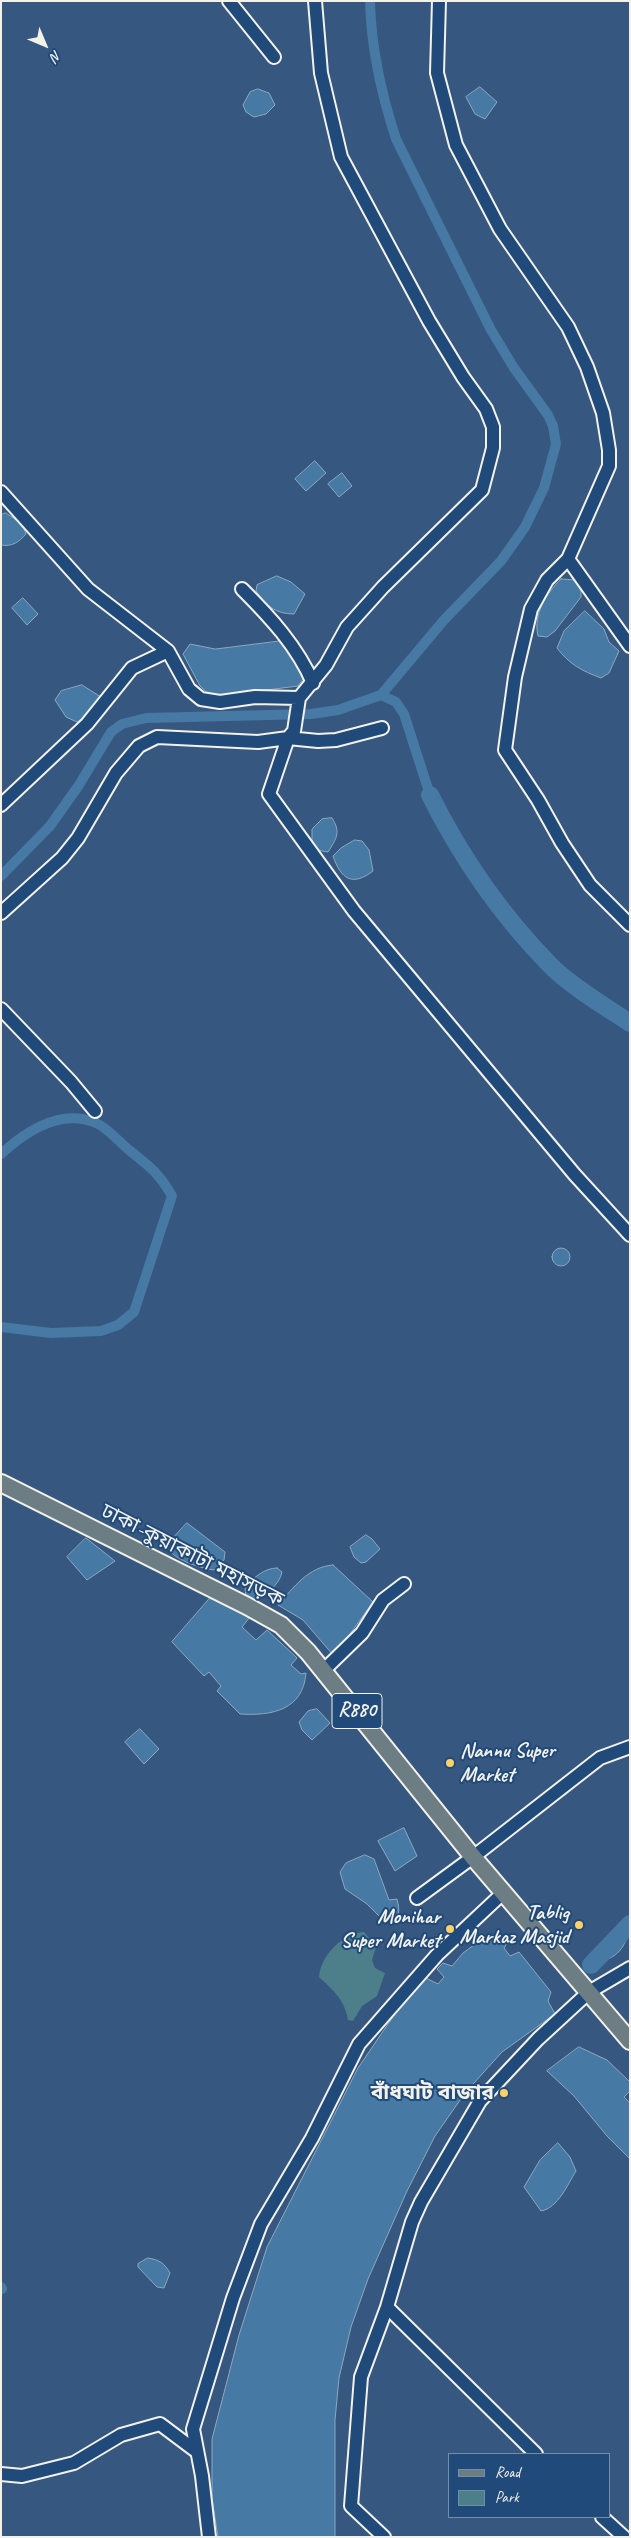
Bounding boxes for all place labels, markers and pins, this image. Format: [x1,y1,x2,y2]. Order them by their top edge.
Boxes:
place label: Nannu Super Market [460,1738,555,1788]
marker: Nannu Super Market [444,1757,456,1769]
place label: Tablig Markaz Masjid [460,1900,569,1950]
place label: Monihar Super Market [341,1904,440,1954]
marker: Tablig Markaz Masjid [573,1919,585,1931]
marker: Monihar Super Market [444,1923,456,1935]
place label: বাঁধঘাট বাজার [371,2080,494,2106]
marker: বাঁধঘাট বাজার [498,2087,510,2099]

